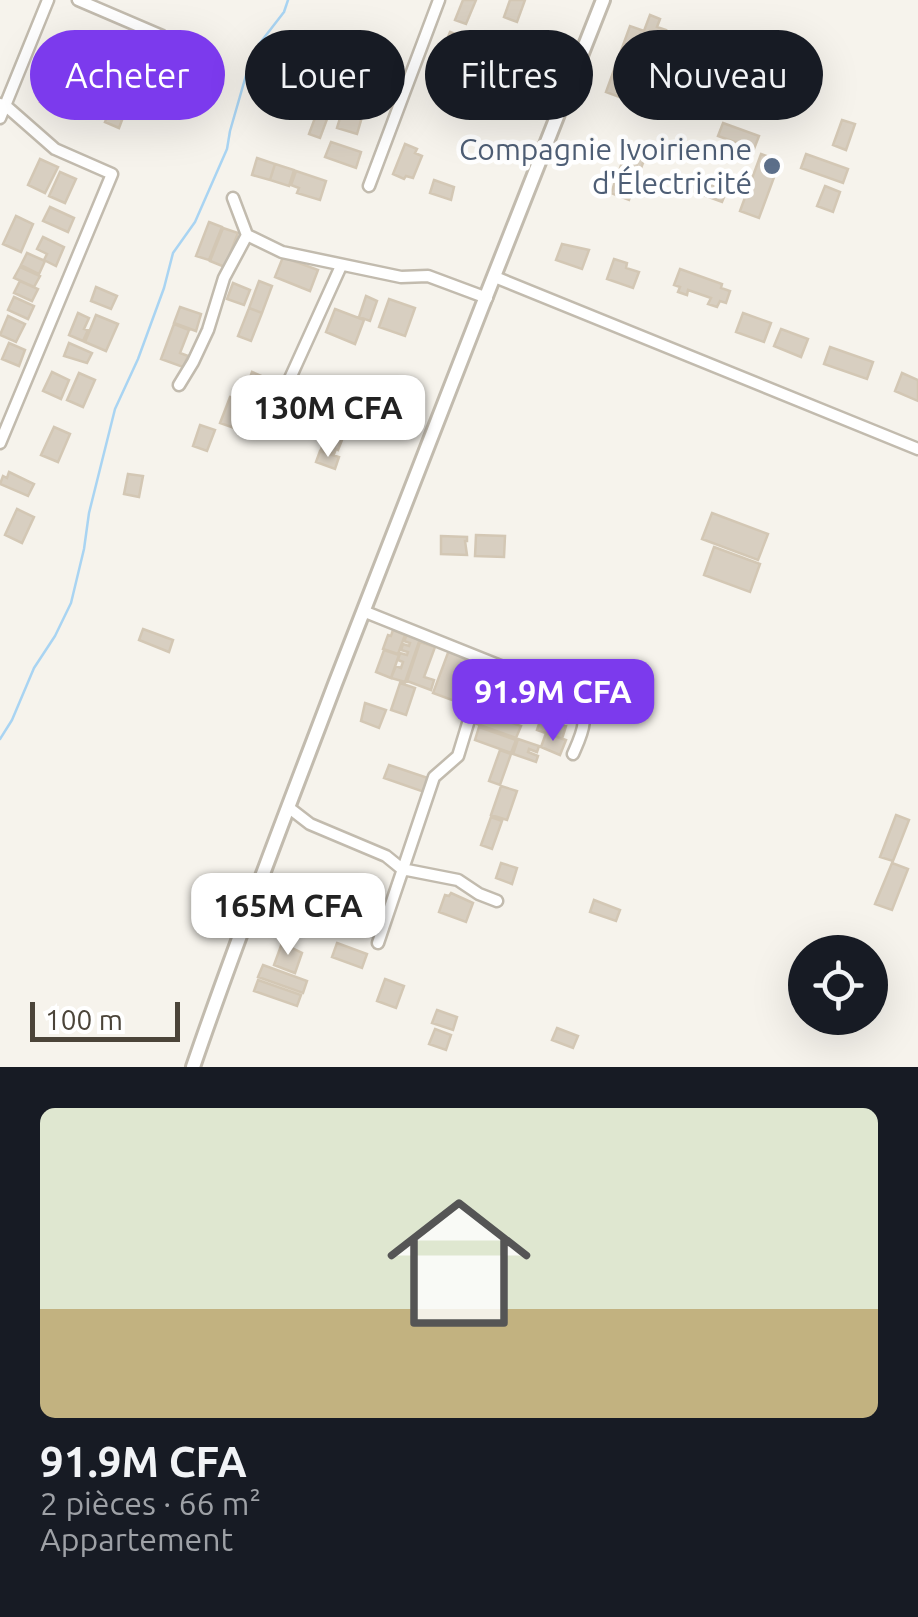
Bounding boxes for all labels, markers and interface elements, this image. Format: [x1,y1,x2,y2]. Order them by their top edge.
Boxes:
chip: Acheter [30,30,225,120]
chip: Louer [245,30,405,120]
chip: Filtres [425,30,593,120]
chip: Nouveau [613,30,823,120]
place label: Compagnie Ivoirienne d'Électricité [459,132,752,200]
marker: Compagnie Ivoirienne d'Électricité [761,155,783,177]
pin: 130M CFA [225,375,431,460]
text: 130M CFA [253,389,403,425]
pin: 91.9M CFA [439,659,667,744]
text: 91.9M CFA [474,673,632,709]
pin: 165M CFA [185,873,391,958]
text: 165M CFA [213,887,363,923]
map controls [788,935,888,1035]
button: locate [788,935,888,1035]
scale bar [30,997,180,1042]
text: 100 m [45,1004,123,1035]
icon: home [369,1173,549,1353]
text: 91.9M CFA [40,1438,247,1485]
text: 2 pièces · 66 m² [40,1485,261,1521]
text: Appartement [40,1521,233,1557]

